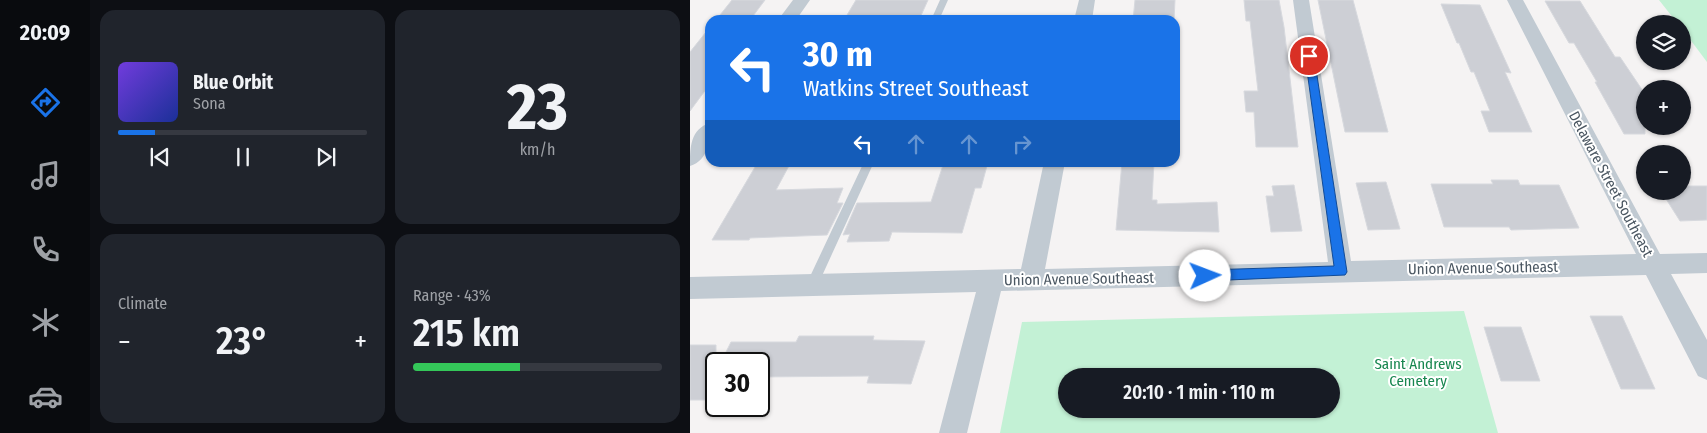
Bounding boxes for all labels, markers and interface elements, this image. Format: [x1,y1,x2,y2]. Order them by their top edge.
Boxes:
map controls [1636,15,1691,200]
button: layers [1636,15,1691,70]
text: 20:09 [20,19,70,46]
text: 30 m [803,33,873,75]
icon: left [720,35,785,100]
pin [1288,35,1330,77]
icon: arrive [1295,42,1323,70]
text: 23 [507,68,568,146]
text: Blue Orbit [193,71,273,94]
text: Watkins Street Southeast [803,75,1029,102]
button: + [1636,80,1691,135]
icon: directions [28,85,63,120]
text: Sona [193,94,226,113]
street label: Delaware Street Southeast [1565,108,1657,260]
icon: left [849,130,877,158]
icon: ahead [902,130,930,158]
icon: ahead [955,130,983,158]
icon: right [1008,130,1036,158]
text: km/h [520,140,555,159]
icon: previous [146,143,174,171]
icon: pause [229,143,257,171]
icon: next [312,143,340,171]
button: − [1636,145,1691,200]
icon: music [28,158,63,193]
icon: phone [28,232,63,267]
position arrow [1178,249,1230,301]
street label: Union Avenue Southeast [1408,258,1558,278]
street label: Union Avenue Southeast [1004,269,1154,289]
text: Range · 43% [413,286,491,305]
text: Climate [118,294,167,313]
icon: climate [28,305,63,340]
text: 215 km [413,310,520,356]
text: 23° [216,318,269,364]
text: − [118,325,131,358]
text: + [354,325,367,358]
speed limit sign: 30 [705,352,770,417]
park label: Saint Andrews Cemetery [1374,355,1462,390]
icon: car [28,379,63,414]
text: 20:10 · 1 min · 110 m [1123,381,1275,404]

